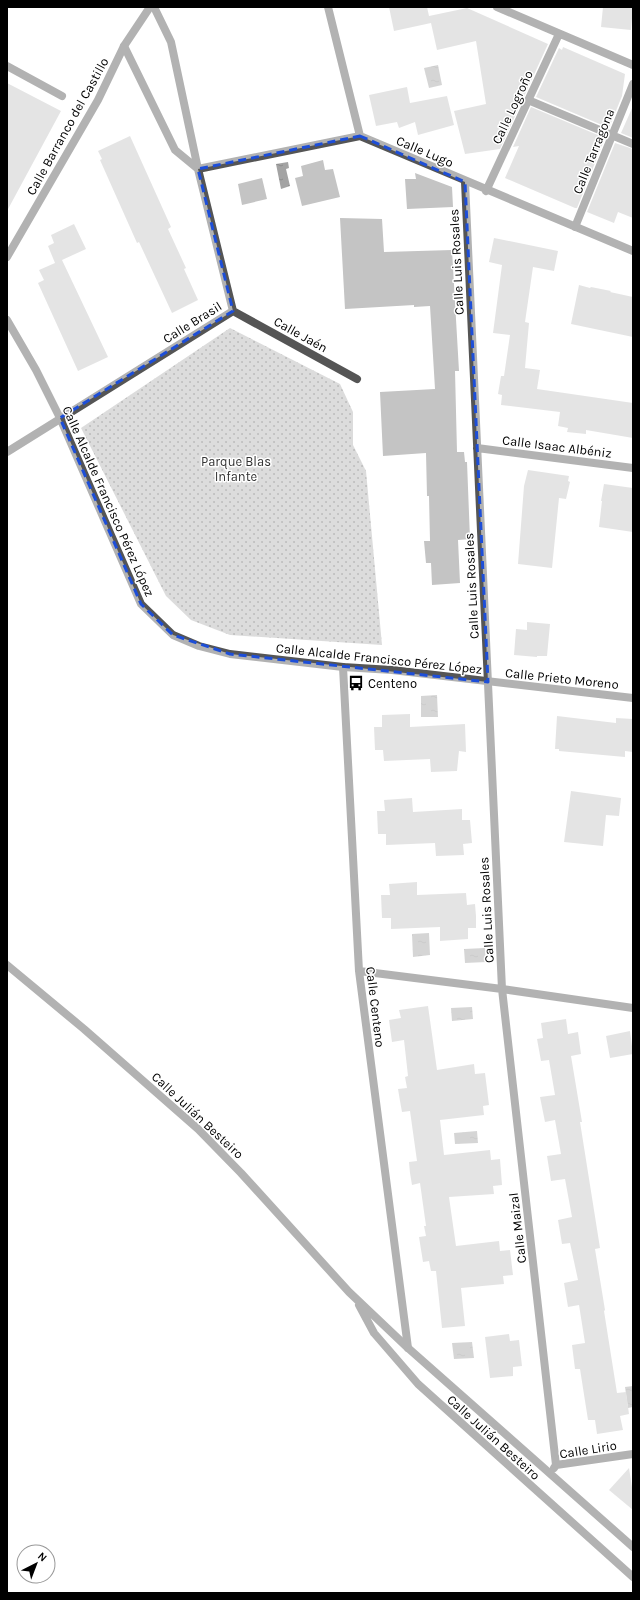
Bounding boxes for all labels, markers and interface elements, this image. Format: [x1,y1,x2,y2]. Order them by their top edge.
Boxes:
street label: Calle Barranco del Castillo [23,55,112,198]
street label: Calle Logroño [489,68,536,146]
street label: Calle Tarragona [570,106,617,196]
street label: Calle Lugo [394,133,456,170]
street label: Calle Luis Rosales [446,208,467,315]
street label: Calle Brasil [160,298,224,346]
street label: Calle Jaén [271,314,330,355]
street label: Calle Alcalde Francisco Pérez López [60,404,158,599]
street label: Calle Isaac Albéniz [501,432,613,461]
park label: Parque Blas Infante [201,454,271,484]
street label: Calle Luis Rosales [461,532,482,639]
street label: Calle Alcalde Francisco Pérez López [275,640,483,677]
street label: Calle Prieto Moreno [504,665,619,692]
bus stop icon: Centeno [347,674,365,692]
place label: Centeno [368,676,417,691]
street label: Calle Luis Rosales [476,856,497,963]
street label: Calle Centeno [363,966,388,1048]
street label: Calle Julián Besteiro [149,1069,247,1162]
street label: Calle Maizal [506,1192,529,1264]
street label: Calle Julián Besteiro [444,1392,543,1483]
street label: Calle Lirio [558,1438,618,1461]
north arrow [16,1544,56,1584]
text: N [35,1549,50,1564]

